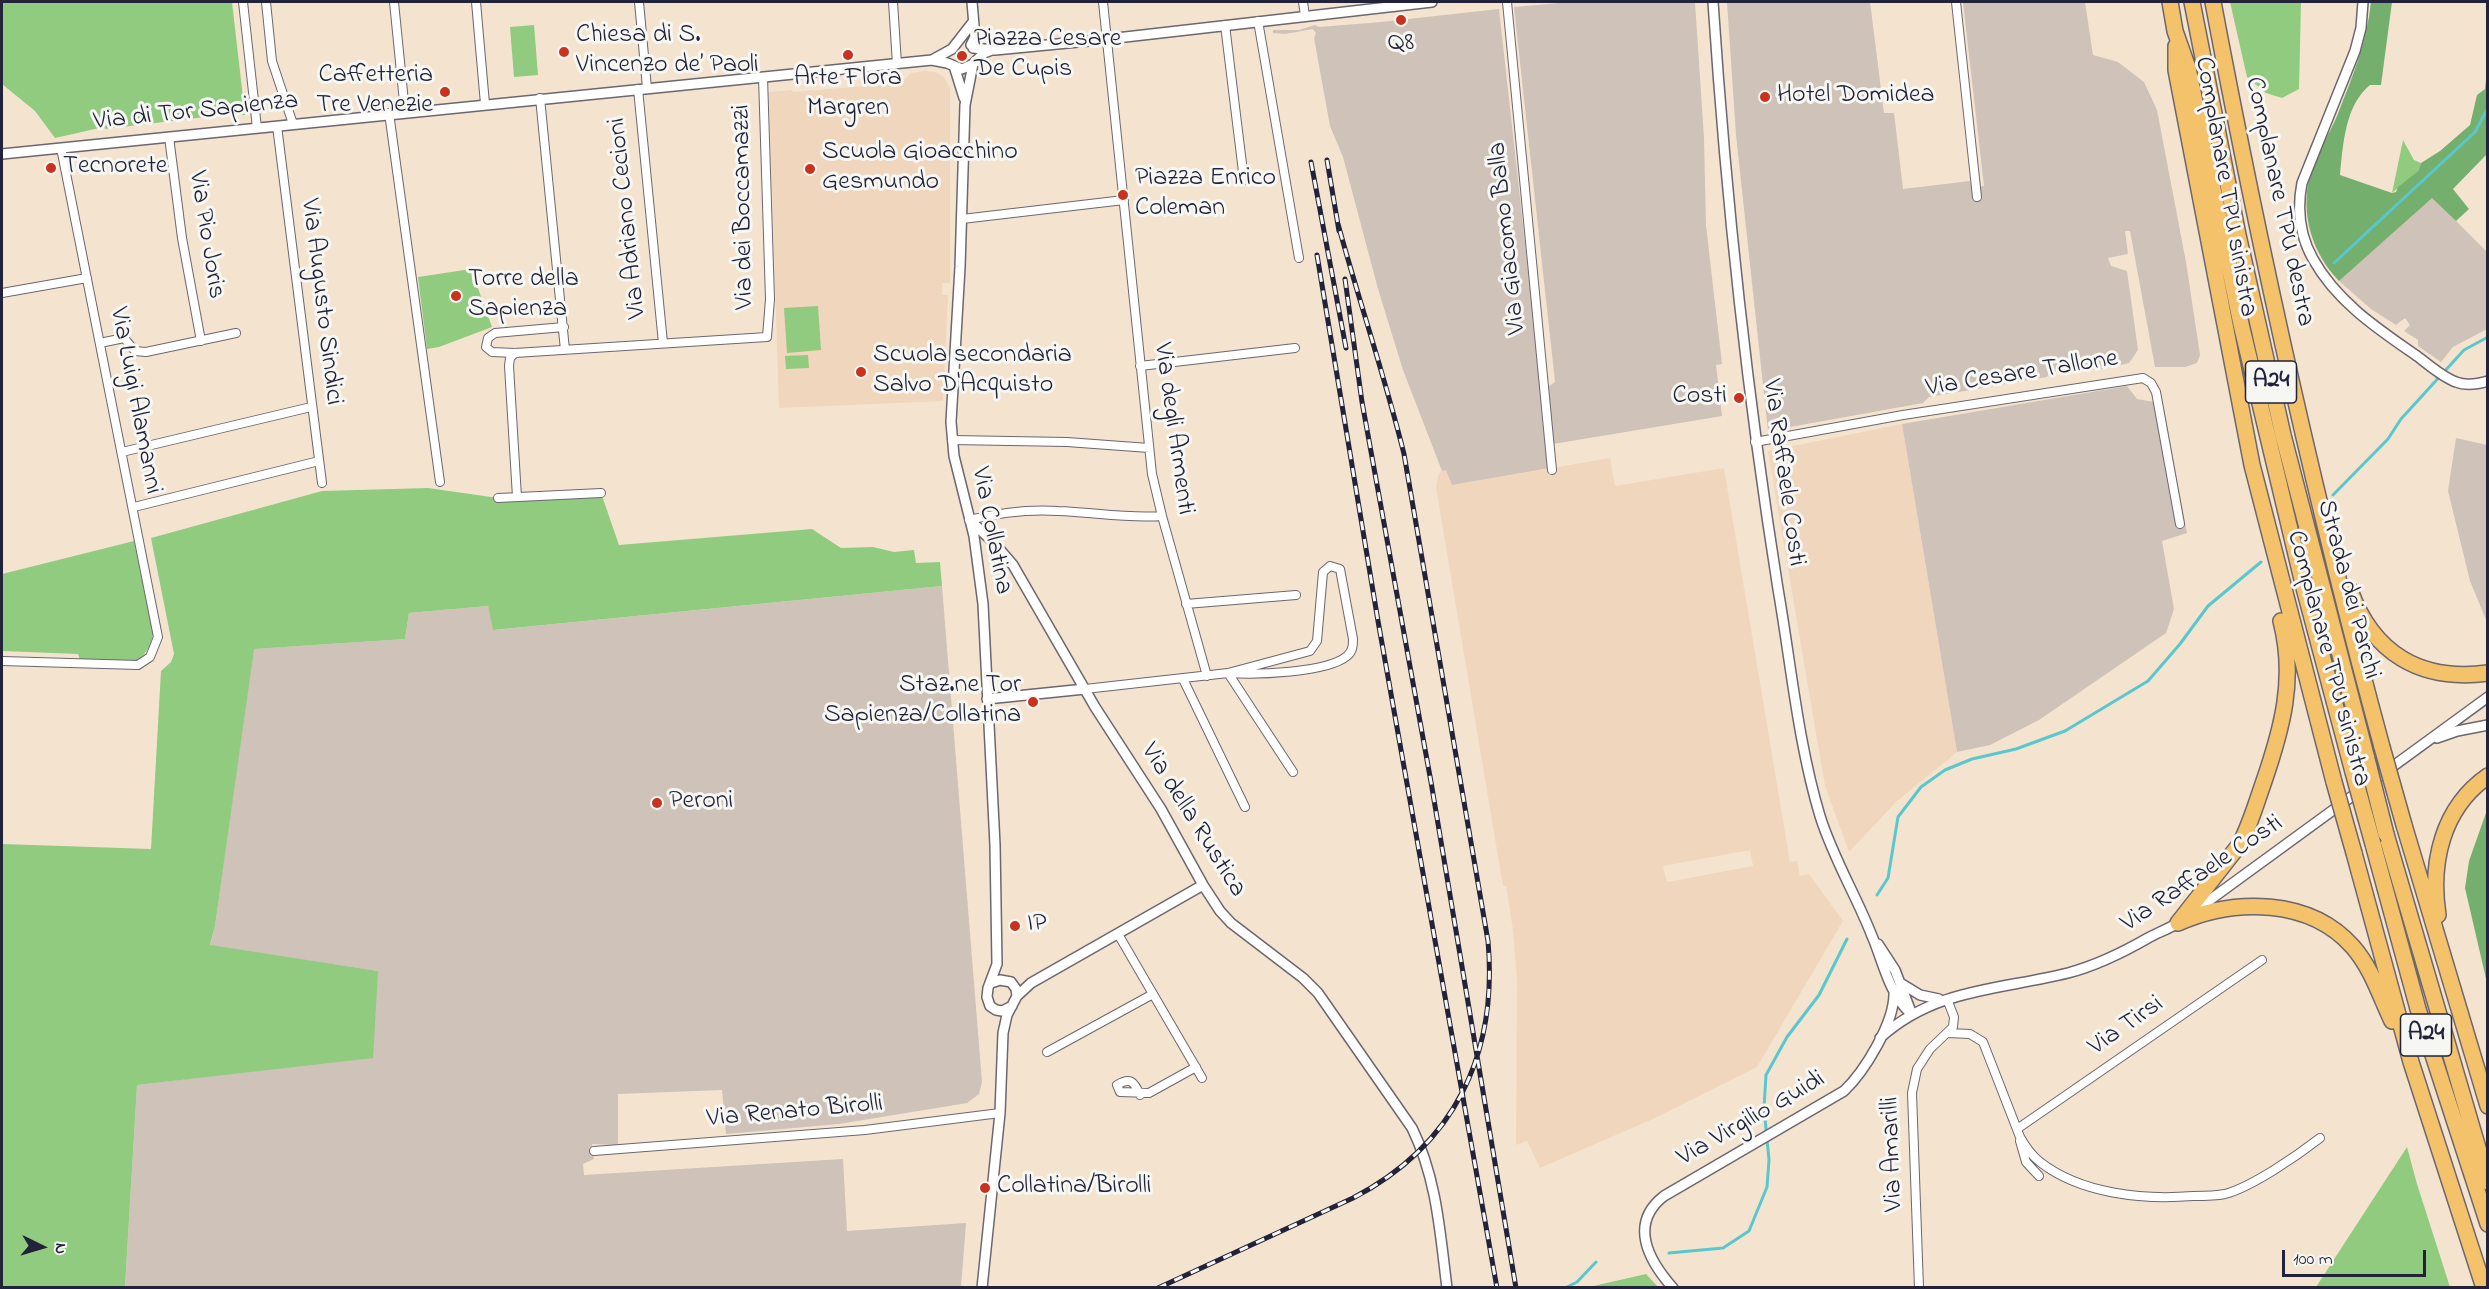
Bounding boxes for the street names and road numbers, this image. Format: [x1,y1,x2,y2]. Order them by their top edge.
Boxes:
street label: Complanare TPU sinistra [2186,54,2262,320]
street label: Complanare TPU destra [2236,74,2320,330]
street label: Via di Tor Sapienza [92,87,300,139]
street label: Via dei Boccamazzi [728,104,762,310]
street label: Via Adriano Cecioni [603,116,655,320]
street label: Via Giacomo Balla [1483,140,1535,336]
street label: Via Pio Joris [179,169,231,301]
street label: Via Augusto Sindici [292,197,348,407]
street label: Via Luigi Alamanni [101,305,167,497]
street label: Via degli Armenti [1144,341,1200,517]
street label: Via Cesare Tallone [1924,344,2120,406]
road number: A24 [2246,361,2296,403]
street label: Via Raffaele Costi [1753,378,1811,568]
street label: Via Collatina [962,465,1018,597]
street label: Strada dei Parchi [2308,497,2386,683]
street label: Complanare TPU sinistra [2278,528,2376,790]
street label: Via della Rustica [1132,738,1252,904]
street label: Via Raffaele Costi [2116,809,2290,941]
street label: Via Tirsi [2084,990,2170,1064]
road number: A24 [2400,1014,2452,1056]
street label: Via Virgilio Guidi [1673,1065,1831,1175]
street label: Via Renato Birolli [706,1090,884,1136]
street label: Via Amarilli [1876,1096,1912,1212]

